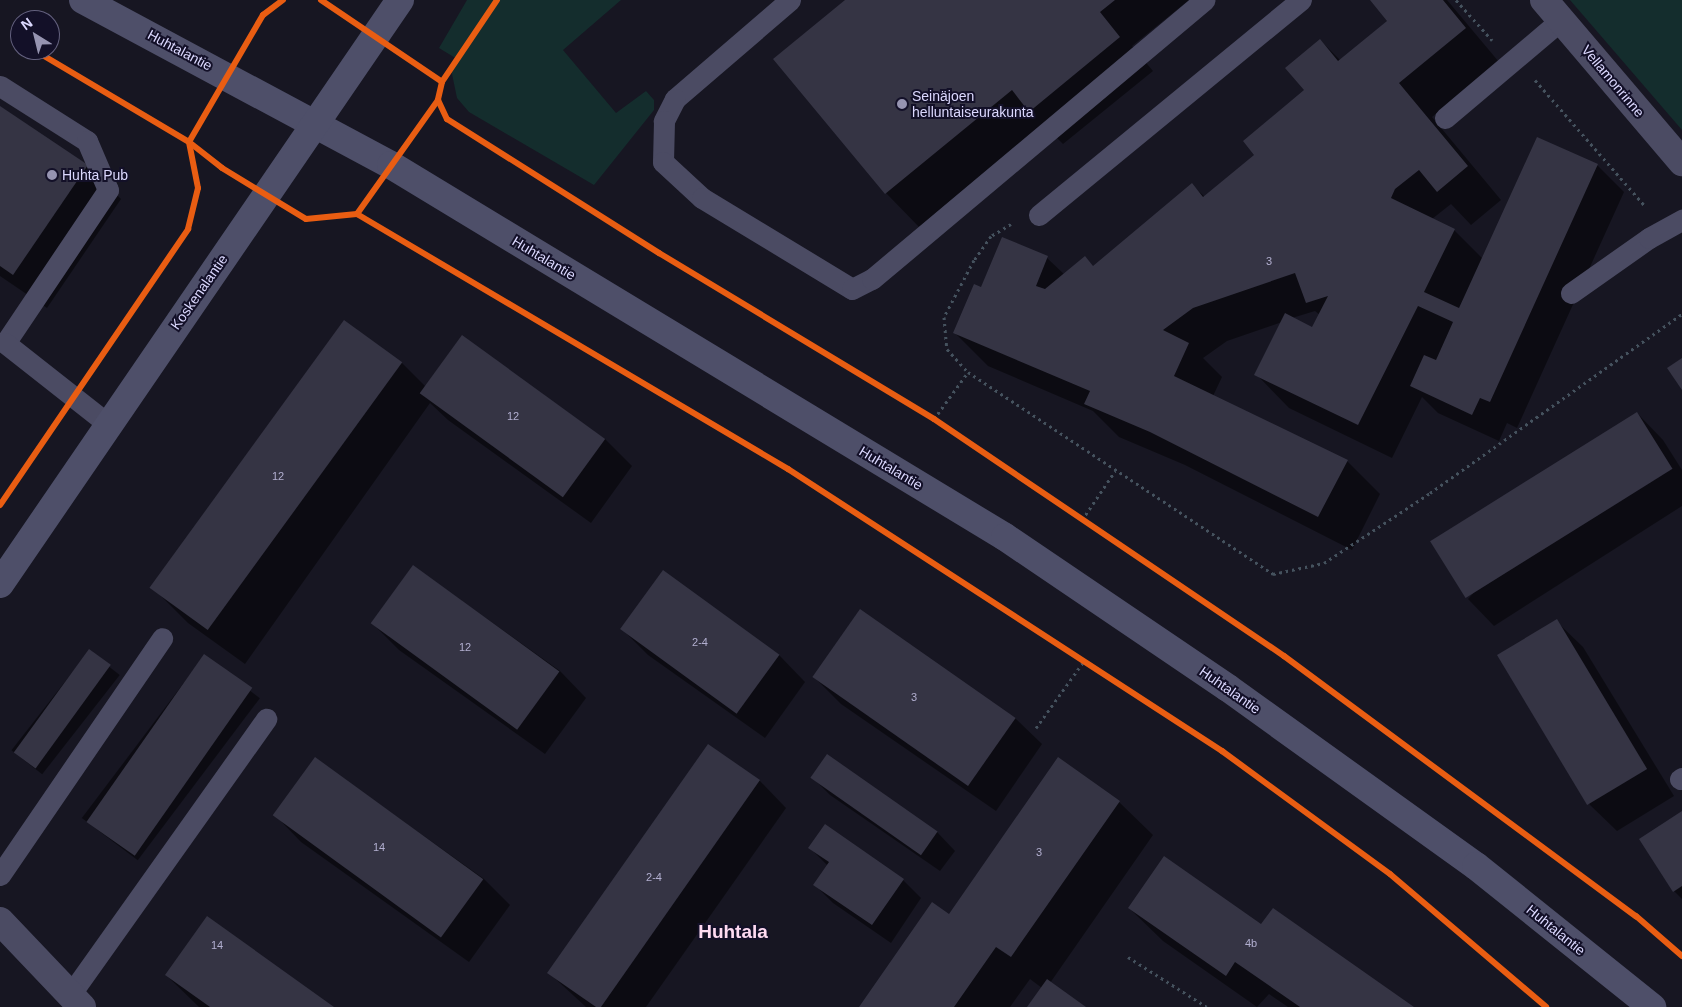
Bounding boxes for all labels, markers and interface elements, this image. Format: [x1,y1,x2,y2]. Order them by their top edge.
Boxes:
north arrow [10,10,60,60]
text: N [18,14,36,33]
street label: Huhtalantie [145,26,215,74]
street label: Vellamonrinne [1578,42,1648,120]
place label: Seinäjoen helluntaiseurakunta [912,88,1033,120]
marker: Seinäjoen helluntaiseurakunta [896,98,908,110]
place label: Huhta Pub [62,167,128,183]
marker: Huhta Pub [46,169,58,181]
street label: Huhtalantie [509,233,579,283]
street label: Koskenalantie [167,251,231,333]
house number: 3 [1266,254,1272,268]
house number: 12 [507,409,519,423]
street label: Huhtalantie [856,443,926,493]
house number: 12 [272,469,284,483]
house number: 2-4 [692,635,708,649]
house number: 12 [459,640,471,654]
street label: Huhtalantie [1196,663,1264,717]
house number: 3 [911,690,917,704]
house number: 14 [373,840,385,854]
house number: 3 [1036,845,1042,859]
house number: 2-4 [646,870,662,884]
street label: Huhtalantie [1523,901,1589,959]
district label: Huhtala [698,921,768,943]
house number: 4b [1245,936,1257,950]
house number: 14 [211,938,223,952]

